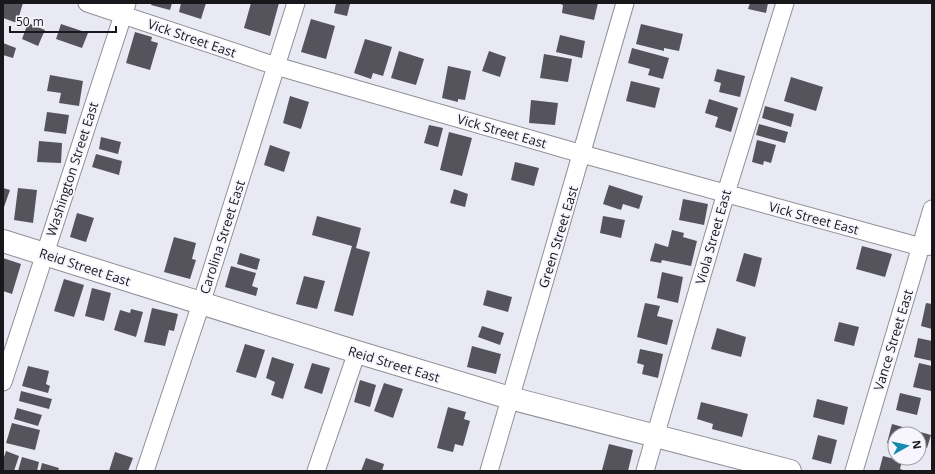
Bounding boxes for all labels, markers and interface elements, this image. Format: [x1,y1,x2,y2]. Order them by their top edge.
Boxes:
scale bar [10,8,116,34]
text: 50 m [16,13,44,30]
street label: Vick Street East [145,14,239,62]
street label: Washington Street East [42,99,102,239]
street label: Vick Street East [455,110,549,152]
street label: Carolina Street East [195,177,249,296]
street label: Green Street East [534,183,582,290]
street label: Viola Street East [691,187,735,286]
street label: Vick Street East [767,197,861,239]
street label: Reid Street East [37,244,133,290]
street label: Vance Street East [869,287,917,393]
street label: Reid Street East [346,342,442,387]
north arrow [887,426,927,466]
text: N [909,439,925,450]

